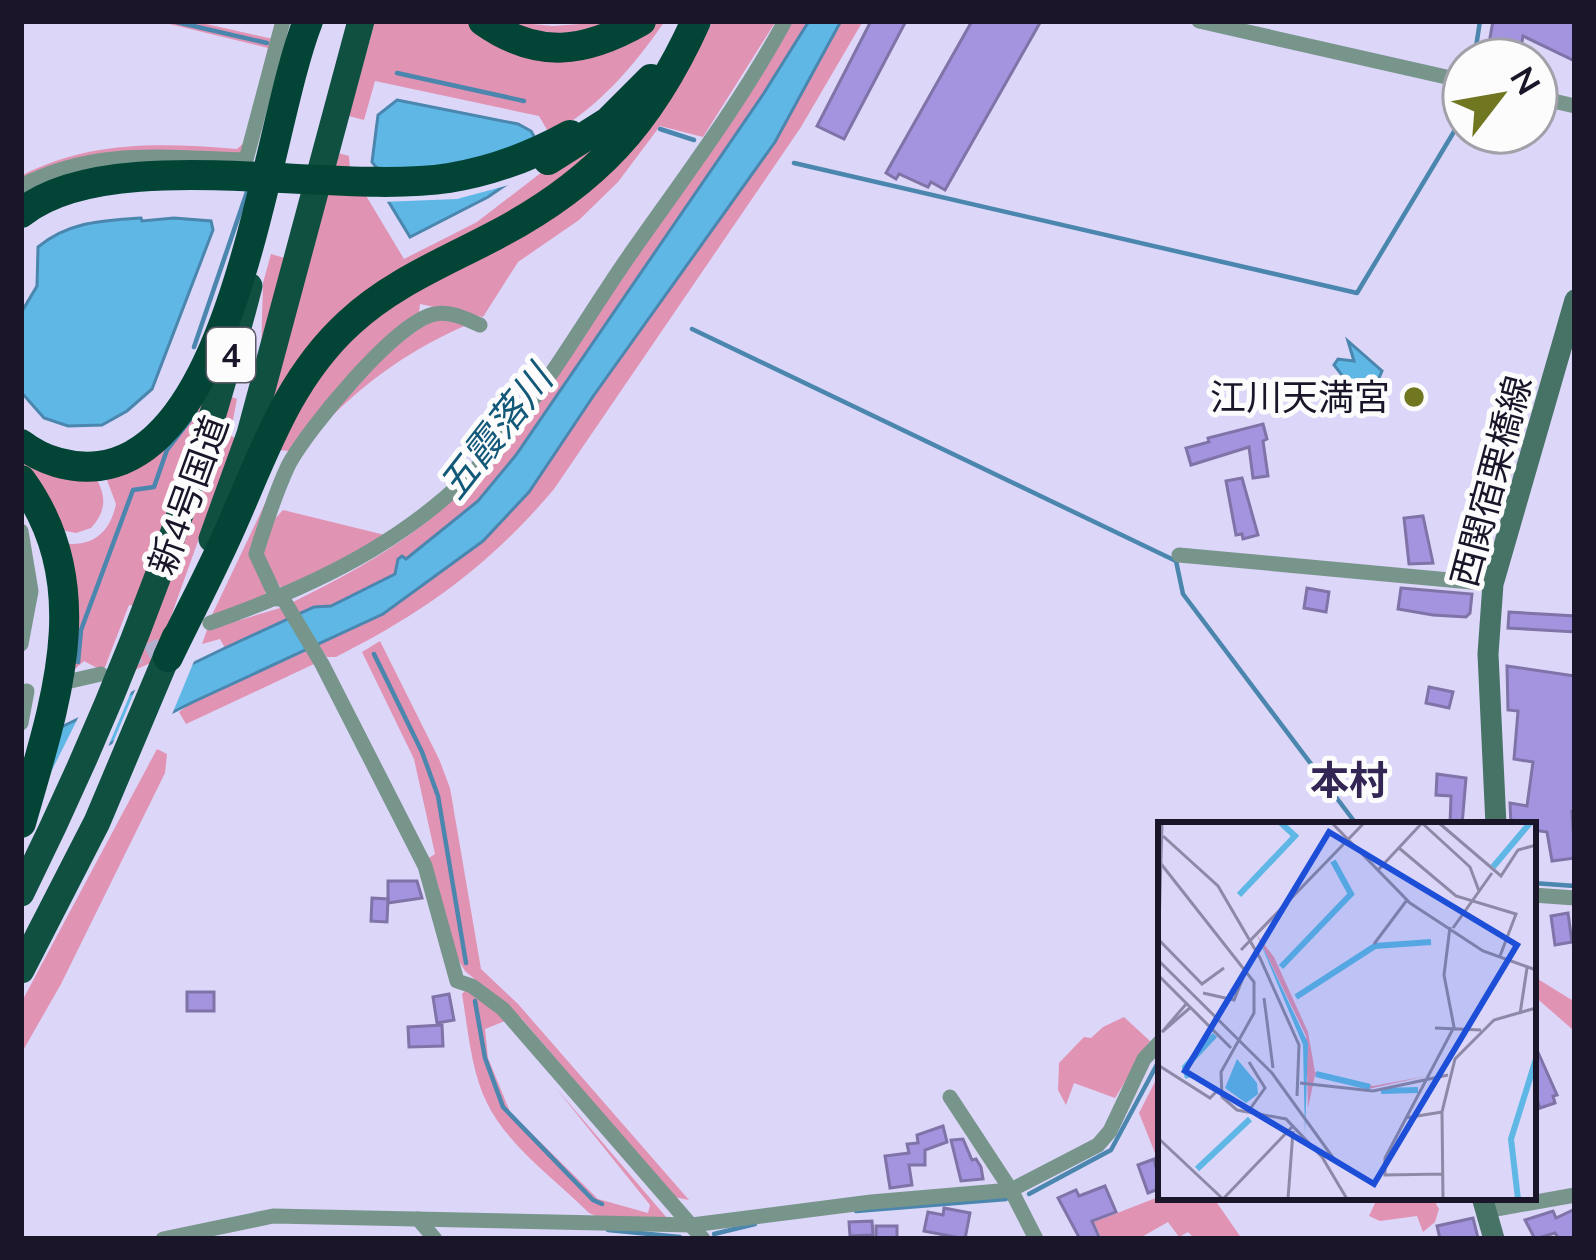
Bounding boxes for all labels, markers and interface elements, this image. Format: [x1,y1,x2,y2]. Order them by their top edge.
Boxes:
north arrow [1440,36,1560,156]
text: N [1502,59,1550,102]
road number: 4 [207,328,255,382]
water label: 五霞落川 [427,352,564,508]
street label: 西関宿栗橋線 [1441,371,1540,591]
place label: 江川天満宮 [1210,374,1390,419]
marker: 江川天満宮 [1401,384,1427,410]
street label: 新4号国道 [138,409,237,580]
district label: 本村 [1310,755,1388,804]
inset map [1158,822,1536,1200]

